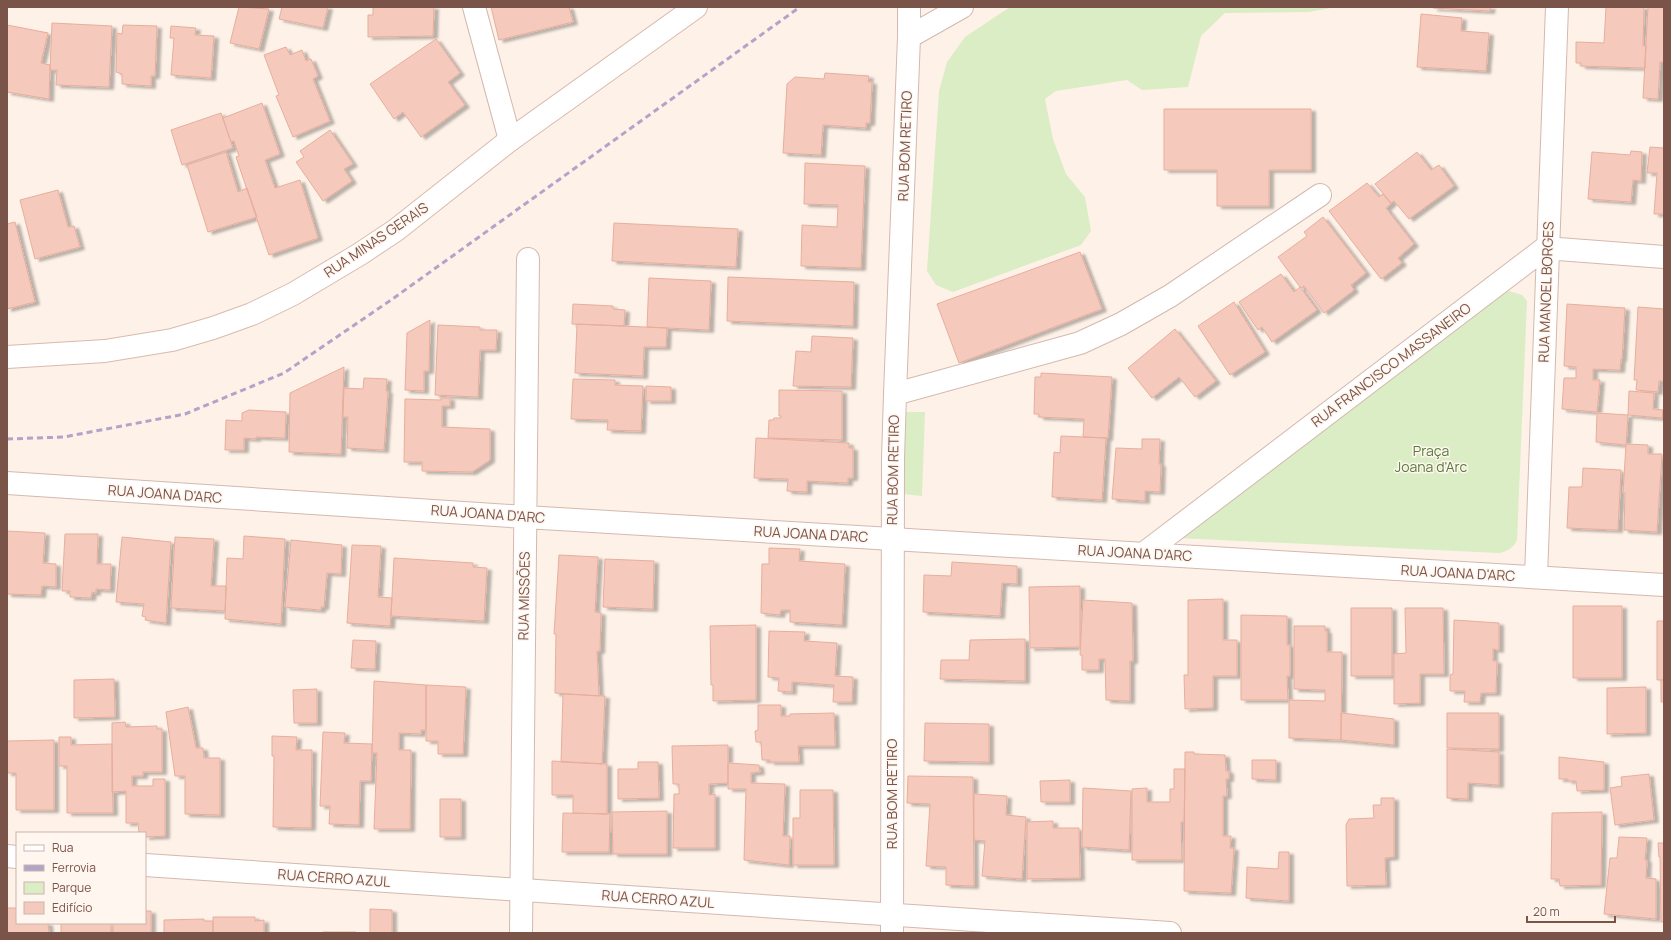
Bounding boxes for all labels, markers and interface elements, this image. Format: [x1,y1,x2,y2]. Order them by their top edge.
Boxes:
street label: RUA BOM RETIRO [893,90,916,202]
street label: RUA MINAS GERAIS [320,197,432,282]
street label: RUA MANOEL BORGES [1534,221,1557,363]
street label: RUA FRANCISCO MASSANEIRO [1307,298,1475,431]
street label: RUA BOM RETIRO [882,415,903,525]
park label: Praça Joana d'Arc [1395,441,1468,476]
street label: RUA JOANA D'ARC [107,480,223,507]
street label: RUA JOANA D'ARC [430,500,546,527]
street label: RUA JOANA D'ARC [753,521,869,546]
street label: RUA JOANA D'ARC [1077,540,1193,565]
street label: RUA MISSÕES [513,551,534,641]
street label: RUA JOANA D'ARC [1400,560,1516,585]
street label: RUA BOM RETIRO [882,739,901,849]
legend [16,832,146,924]
text: Rua [52,839,73,856]
text: Ferrovia [52,859,96,876]
street label: RUA CERRO AZUL [277,864,391,891]
text: Parque [52,879,91,896]
street label: RUA CERRO AZUL [601,885,715,912]
scale bar [1527,898,1615,924]
text: Edifício [52,899,92,916]
text: 20 m [1533,903,1560,920]

